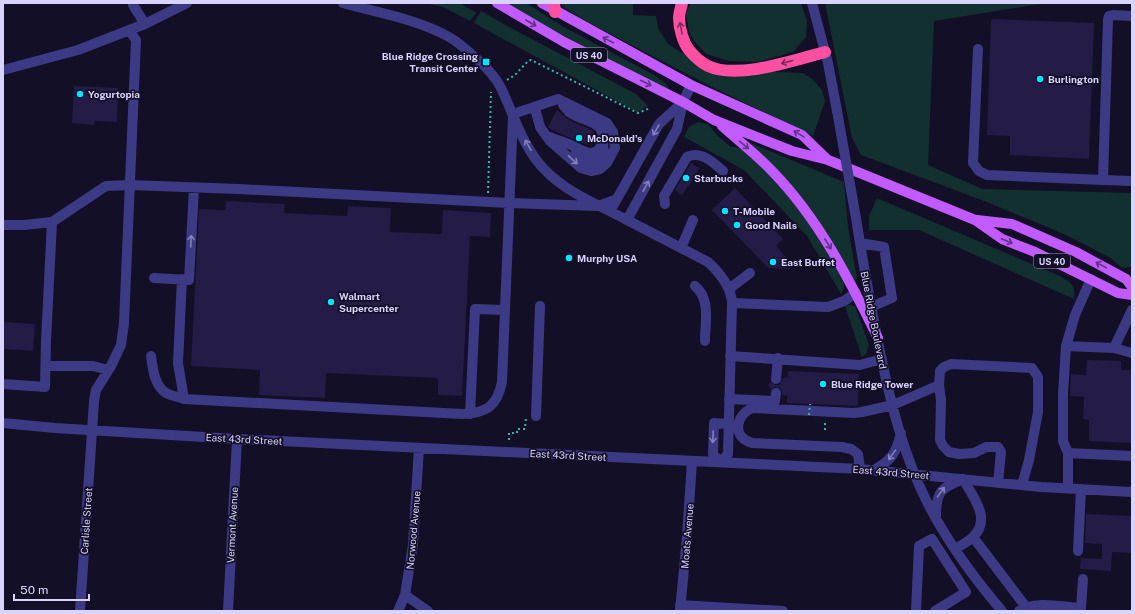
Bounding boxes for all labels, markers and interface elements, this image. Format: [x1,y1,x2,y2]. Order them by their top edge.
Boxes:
one-way arrow [525,19,537,27]
one-way arrow [676,22,684,35]
one-way arrow [602,36,614,43]
road number: US 40 [571,48,607,62]
place label: Blue Ridge Crossing Transit Center [382,50,479,74]
marker: Blue Ridge Crossing Transit Center [481,57,491,67]
one-way arrow [781,59,794,66]
place label: Burlington [1048,73,1099,85]
marker: Burlington [1035,74,1045,84]
one-way arrow [639,80,651,88]
place label: Yogurtopia [88,88,140,100]
marker: Yogurtopia [75,89,85,99]
one-way arrow [651,124,659,136]
one-way arrow [793,130,805,138]
place label: McDonald's [587,132,642,144]
marker: McDonald's [574,133,584,143]
one-way arrow [523,139,531,151]
one-way arrow [739,141,750,150]
one-way arrow [568,155,578,165]
place label: Starbucks [694,172,743,184]
marker: Starbucks [681,173,691,183]
one-way arrow [643,180,650,192]
place label: T-Mobile [733,205,775,217]
marker: T-Mobile [720,206,730,216]
place label: Good Nails [745,219,797,231]
marker: Good Nails [732,220,742,230]
one-way arrow [187,235,194,248]
one-way arrow [825,238,833,250]
one-way arrow [1001,238,1013,245]
place label: Murphy USA [577,252,637,264]
marker: Murphy USA [564,253,574,263]
road number: US 40 [1034,254,1070,268]
place label: East Buffet [781,256,835,268]
marker: East Buffet [768,257,778,267]
one-way arrow [1095,260,1107,268]
street label: Blue Ridge Boulevard [859,270,889,370]
place label: Walmart Supercenter [339,290,399,314]
marker: Walmart Supercenter [326,297,336,307]
place label: Blue Ridge Tower [831,378,913,390]
marker: Blue Ridge Tower [818,379,828,389]
one-way arrow [710,430,717,443]
street label: East 43rd Street [205,431,283,447]
street label: East 43rd Street [529,447,607,463]
one-way arrow [888,450,896,461]
street label: East 43rd Street [852,463,930,481]
street label: Vermont Avenue [224,486,240,563]
street label: Carlisle Street [78,487,94,555]
one-way arrow [937,487,945,498]
street label: Norwood Avenue [404,490,422,570]
street label: Moats Avenue [678,503,696,569]
scale bar [14,576,89,602]
text: 50 m [20,583,48,597]

